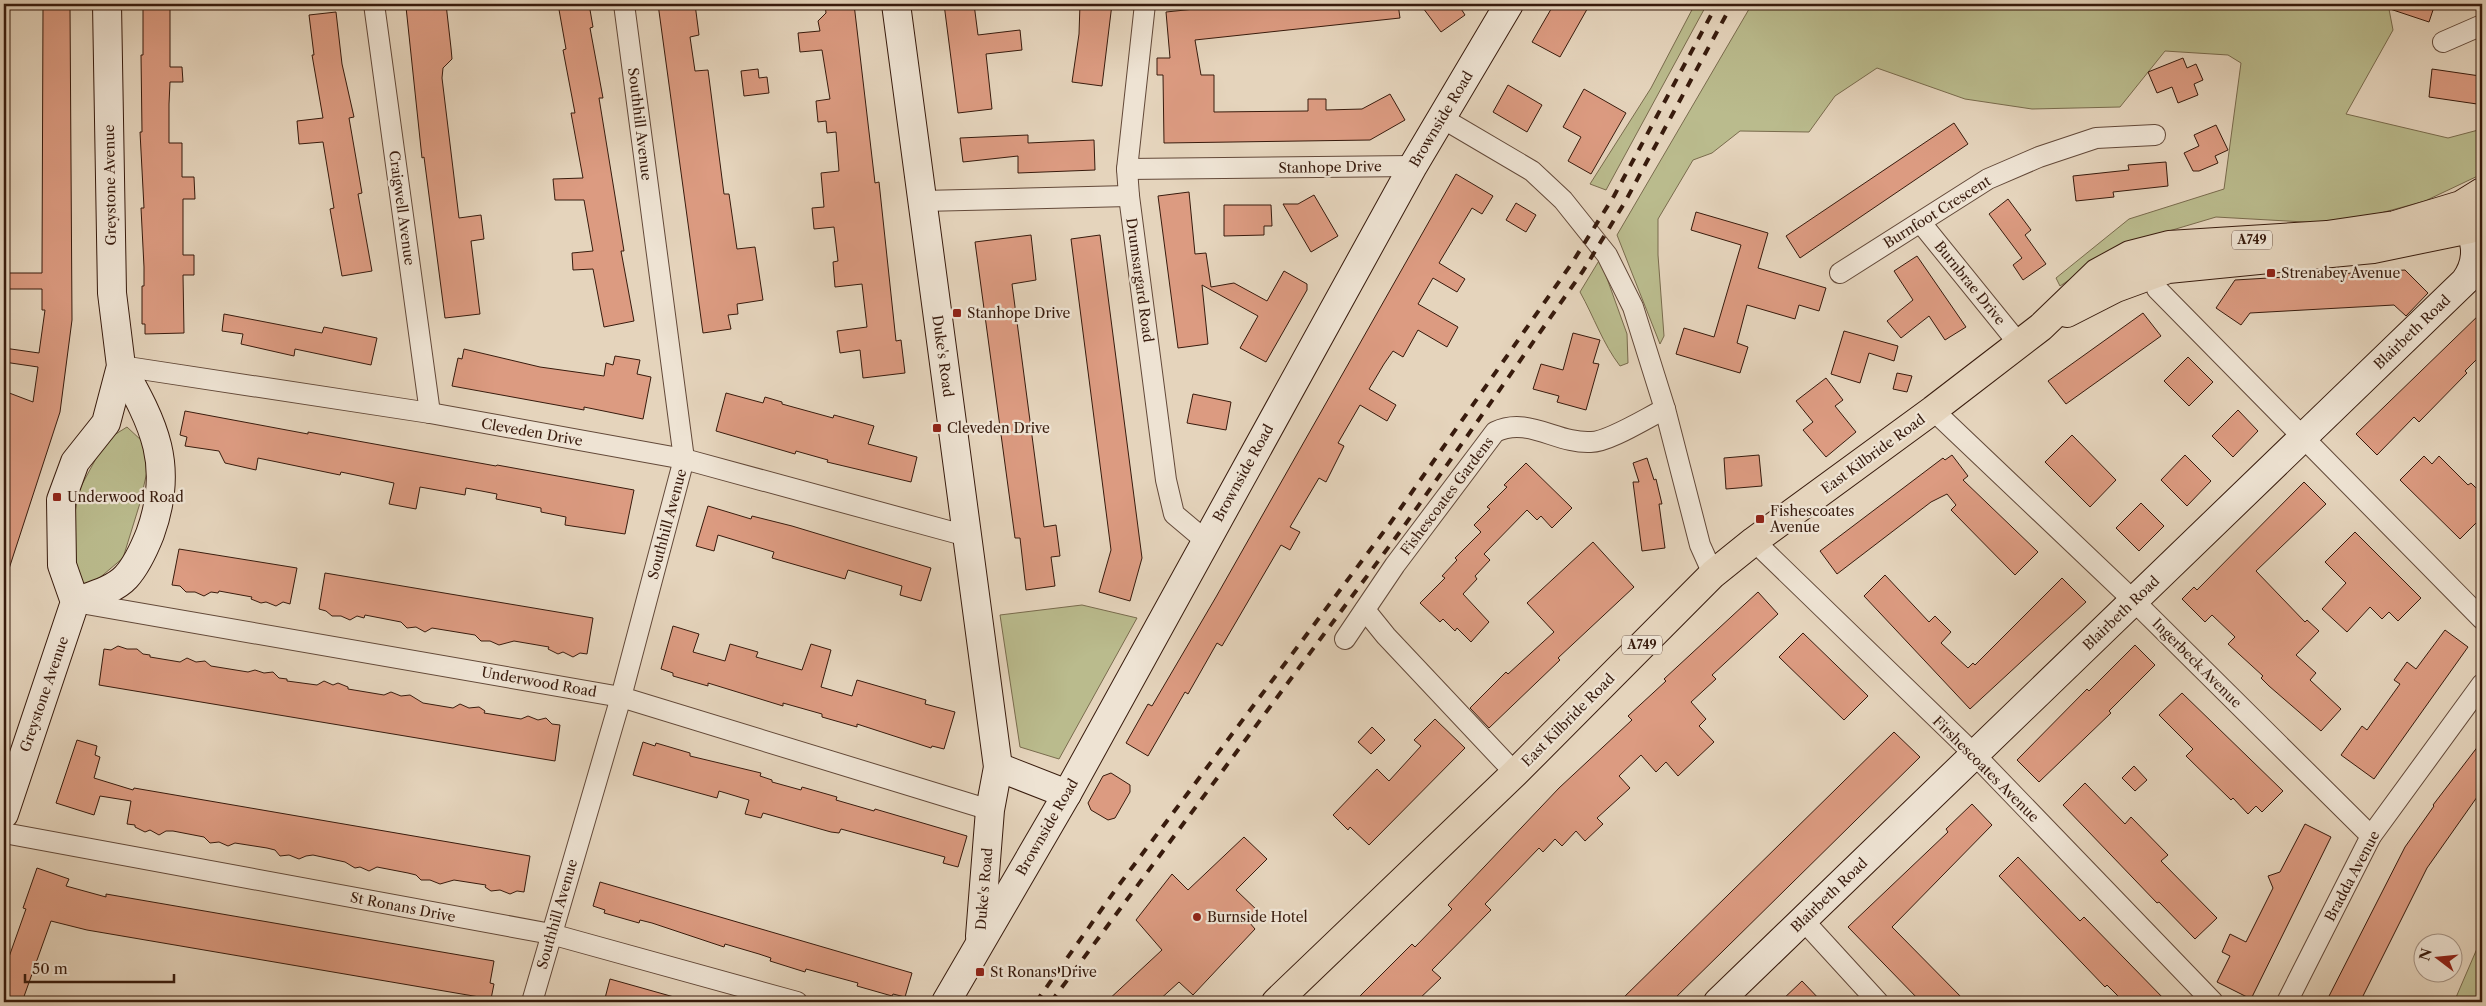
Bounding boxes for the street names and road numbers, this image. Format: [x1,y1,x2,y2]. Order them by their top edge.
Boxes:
street label: Southhill Avenue [624,67,656,182]
street label: Brownside Road [1405,67,1477,170]
street label: Greystone Avenue [100,124,120,246]
street label: Craigwell Avenue [385,149,419,267]
street label: Stanhope Drive [1278,157,1382,177]
street label: Burnfoot Crescent [1880,172,1994,252]
street label: Drumsargard Road [1122,217,1158,344]
road number: A749 [2232,230,2272,250]
street label: Burnbrae Drive [1931,237,2009,329]
street label: Blairbeth Road [2370,291,2454,373]
street label: Duke's Road [928,314,958,399]
street label: East Kilbride Road [1817,410,1929,498]
street label: Cleveden Drive [480,414,584,450]
street label: Brownside Road [1209,421,1278,525]
street label: Fishescoates Gardens [1397,433,1497,559]
street label: Southhill Avenue [644,467,690,581]
street label: Blairbeth Road [2079,572,2163,654]
street label: Ingerbeck Avenue [2148,614,2246,712]
street label: Greystone Avenue [16,634,72,754]
road number: A749 [1622,636,1662,654]
street label: Underwood Road [480,663,599,701]
street label: East Kilbride Road [1518,669,1619,770]
street label: Firshescoates Avenue [1929,712,2043,826]
street label: Brownside Road [1012,775,1082,879]
street label: Bradda Avenue [2321,827,2384,924]
street label: Duke's Road [971,847,997,931]
street label: Blairbeth Road [1787,854,1871,936]
street label: Southhill Avenue [533,857,581,971]
street label: St Ronans Drive [349,888,457,926]

